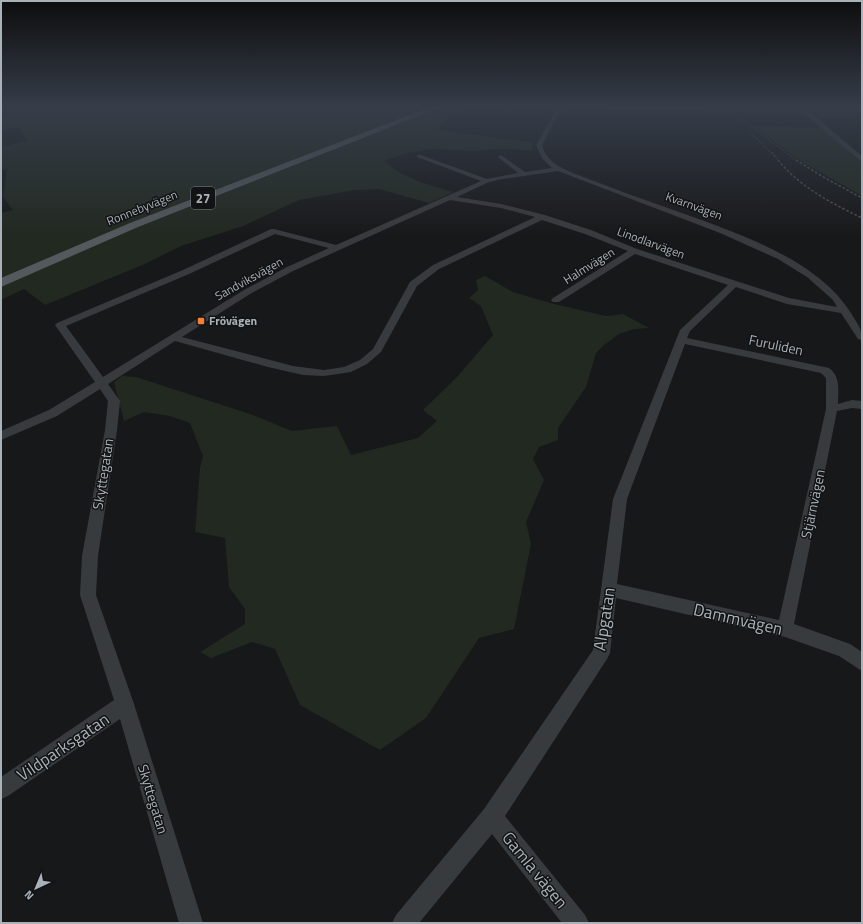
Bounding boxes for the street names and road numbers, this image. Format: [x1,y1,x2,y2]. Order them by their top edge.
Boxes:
street label: Ronnebyvägen [104,185,180,230]
street label: Kvarnvägen [663,186,725,225]
road number: 27 [191,187,215,209]
street label: Linodlarvägen [615,221,688,264]
street label: Halmvägen [559,242,618,289]
street label: Sandviksvägen [211,252,286,305]
street label: Furuliden [747,329,805,361]
street label: Skyttegatan [87,437,118,511]
street label: Stjärnvägen [795,467,830,540]
street label: Alpgatan [586,585,622,653]
street label: Dammvägen [691,596,785,642]
street label: Vildparksgatan [11,706,115,788]
street label: Skyttegatan [133,762,174,836]
street label: Gamla vägen [496,826,574,914]

